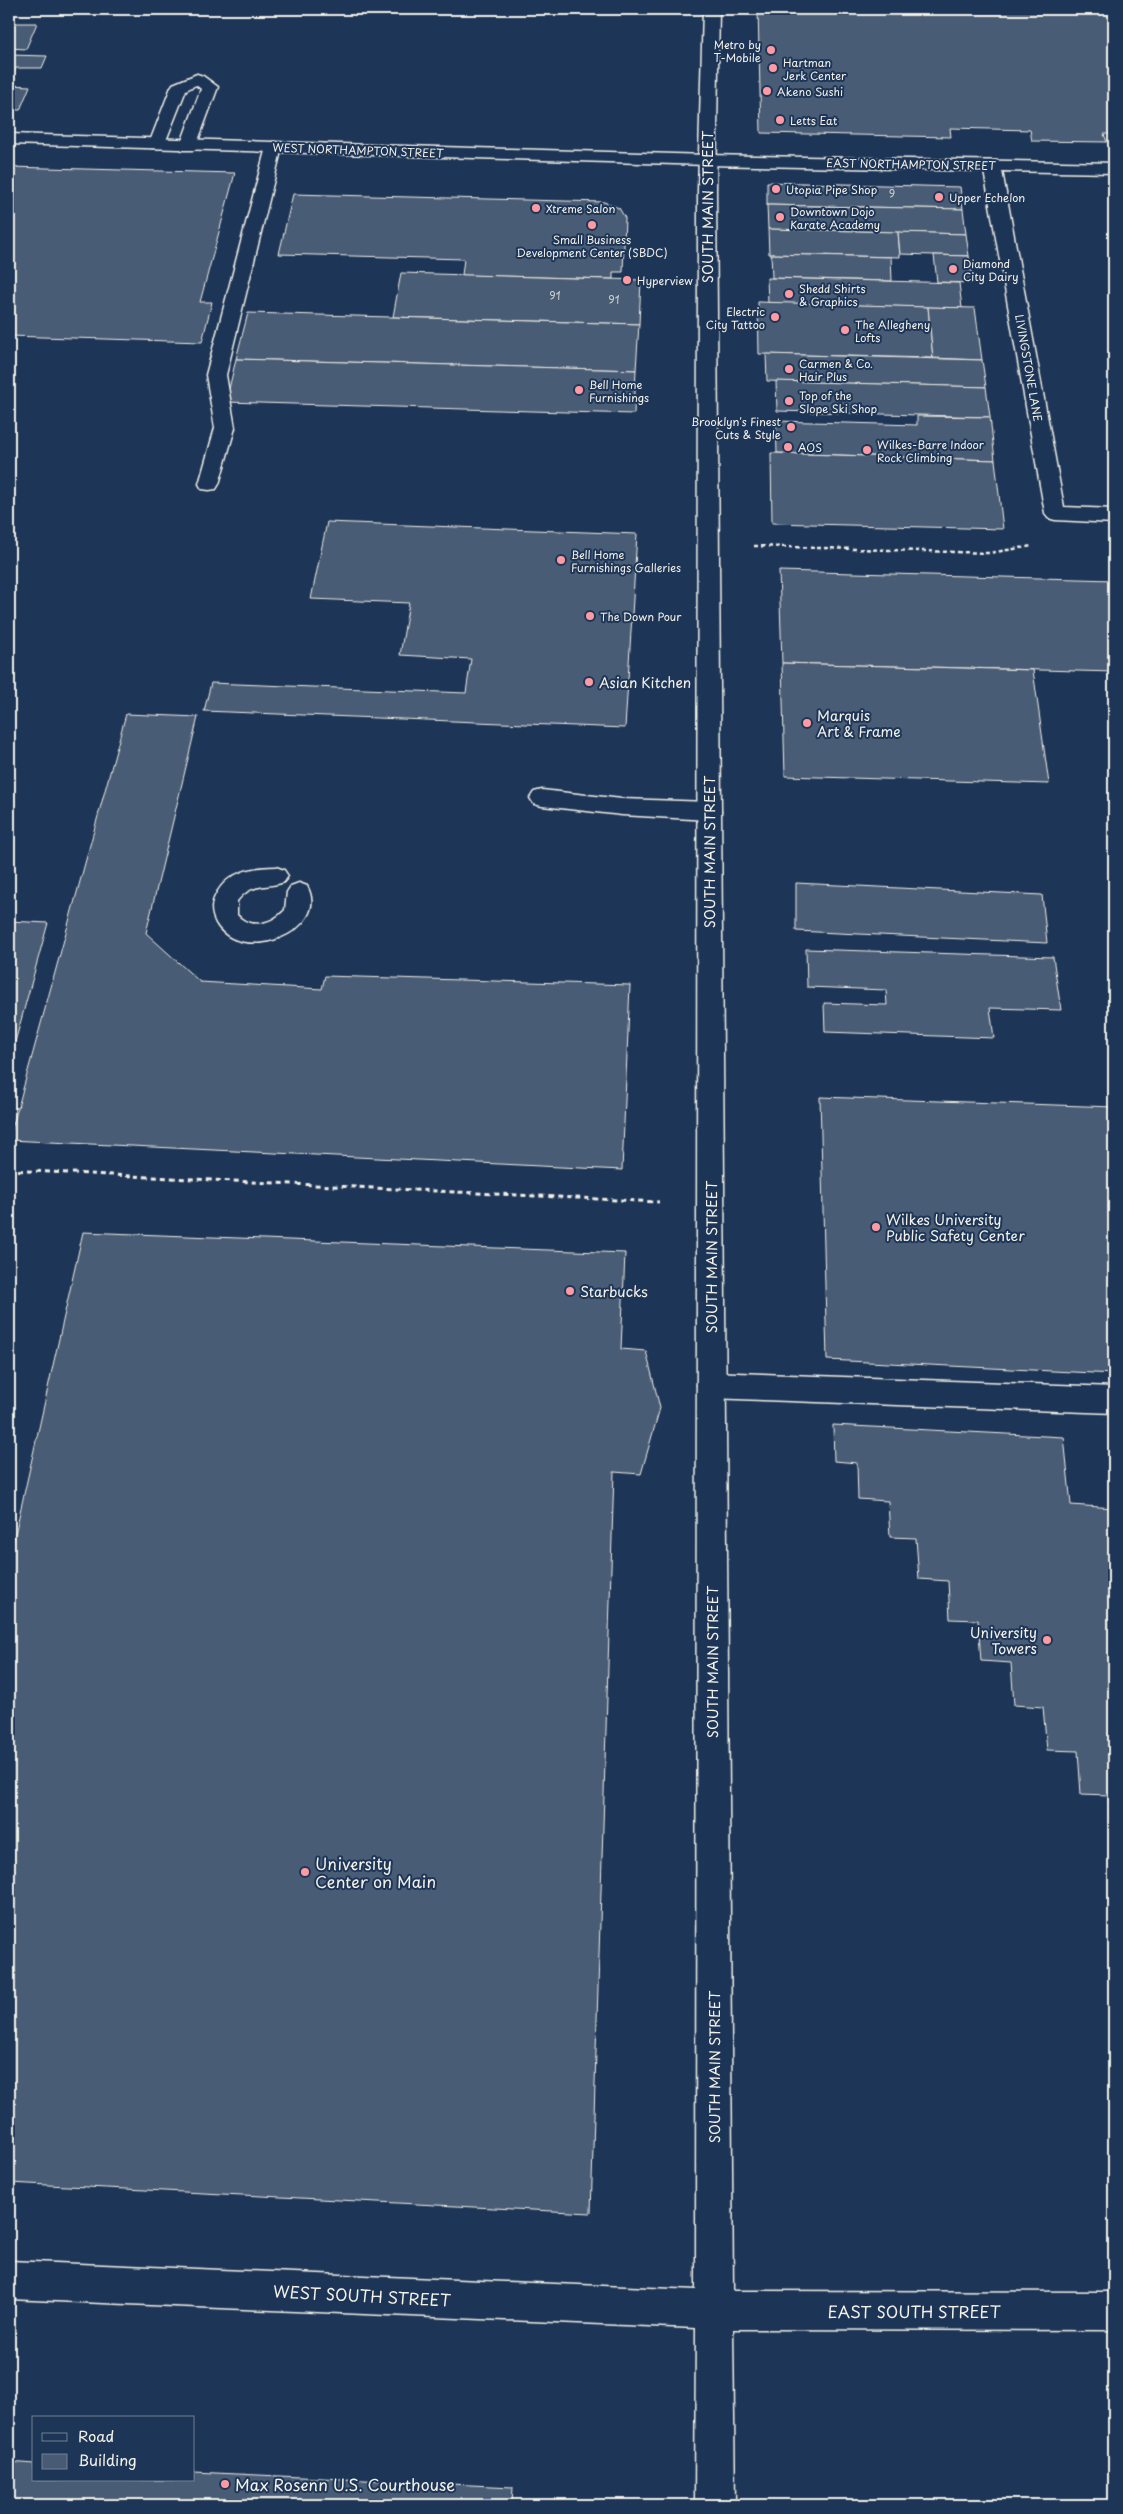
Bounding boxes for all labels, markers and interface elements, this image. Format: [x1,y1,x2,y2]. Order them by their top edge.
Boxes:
place label: Metro by T-Mobile [714,36,761,66]
marker: Metro by T-Mobile [765,44,777,56]
place label: Hartman Jerk Center [783,54,847,84]
marker: Hartman Jerk Center [767,62,779,74]
place label: Akeno Sushi [777,83,843,100]
marker: Akeno Sushi [761,85,773,97]
place label: Letts Eat [790,112,838,129]
marker: Letts Eat [774,114,786,126]
street label: SOUTH MAIN STREET [697,130,718,283]
street label: WEST NORTHAMPTON STREET [272,139,444,162]
street label: EAST NORTHAMPTON STREET [826,154,996,174]
place label: Utopia Pipe Shop [786,181,878,198]
marker: Utopia Pipe Shop [770,183,782,195]
house number: 9 [889,185,895,202]
place label: Upper Echelon [949,189,1025,206]
marker: Upper Echelon [933,191,945,203]
place label: Xtreme Salon [546,200,615,217]
marker: Xtreme Salon [530,202,542,214]
place label: Downtown Dojo Karate Academy [790,203,880,233]
marker: Downtown Dojo Karate Academy [774,211,786,223]
marker: Small Business Development Center (SBDC) [586,219,598,231]
place label: Small Business Development Center (SBDC) [516,231,668,261]
place label: Diamond City Dairy [963,255,1019,285]
marker: Diamond City Dairy [947,263,959,275]
place label: Hyperview [637,272,693,289]
marker: Hyperview [621,274,633,286]
place label: Shedd Shirts & Graphics [799,280,866,310]
house number: 91 [549,287,561,304]
marker: Shedd Shirts & Graphics [783,288,795,300]
house number: 91 [608,291,620,308]
place label: Electric City Tattoo [706,303,765,333]
marker: Electric City Tattoo [769,311,781,323]
street label: LIVINGSTONE LANE [1011,313,1047,423]
place label: The Allegheny Lofts [855,316,930,346]
marker: The Allegheny Lofts [839,324,851,336]
place label: Carmen & Co. Hair Plus [799,355,873,385]
marker: Carmen & Co. Hair Plus [783,363,795,375]
place label: Bell Home Furnishings [589,376,649,406]
marker: Bell Home Furnishings [573,384,585,396]
place label: Top of the Slope Ski Shop [799,387,878,417]
marker: Top of the Slope Ski Shop [783,395,795,407]
place label: Brooklyn's Finest Cuts & Style [691,413,782,443]
marker: Brooklyn's Finest Cuts & Style [785,421,797,433]
place label: Wilkes-Barre Indoor Rock Climbing [877,436,985,466]
place label: AOS [798,439,822,456]
marker: AOS [782,441,794,453]
marker: Wilkes-Barre Indoor Rock Climbing [861,444,873,456]
place label: Bell Home Furnishings Galleries [571,546,681,576]
marker: Bell Home Furnishings Galleries [555,554,567,566]
place label: The Down Pour [600,608,682,625]
marker: The Down Pour [584,610,596,622]
place label: Asian Kitchen [599,672,691,693]
marker: Asian Kitchen [583,676,595,688]
place label: Marquis Art & Frame [817,705,901,742]
marker: Marquis Art & Frame [801,717,813,729]
street label: SOUTH MAIN STREET [699,775,720,928]
street label: SOUTH MAIN STREET [701,1180,722,1333]
place label: Wilkes University Public Safety Center [886,1209,1025,1246]
marker: Wilkes University Public Safety Center [870,1221,882,1233]
place label: Starbucks [580,1281,648,1302]
marker: Starbucks [564,1285,576,1297]
street label: SOUTH MAIN STREET [702,1585,723,1738]
place label: University Towers [970,1622,1037,1659]
marker: University Towers [1041,1634,1053,1646]
place label: University Center on Main [315,1851,436,1893]
marker: University Center on Main [299,1866,311,1878]
street label: SOUTH MAIN STREET [704,1990,725,2143]
street label: WEST SOUTH STREET [273,2278,451,2312]
street label: EAST SOUTH STREET [827,2299,1001,2323]
legend [32,2416,195,2482]
text: Road [78,2424,114,2447]
text: Building [78,2448,137,2471]
place label: Max Rosenn U.S. Courthouse [235,2472,455,2496]
marker: Max Rosenn U.S. Courthouse [219,2478,231,2490]

